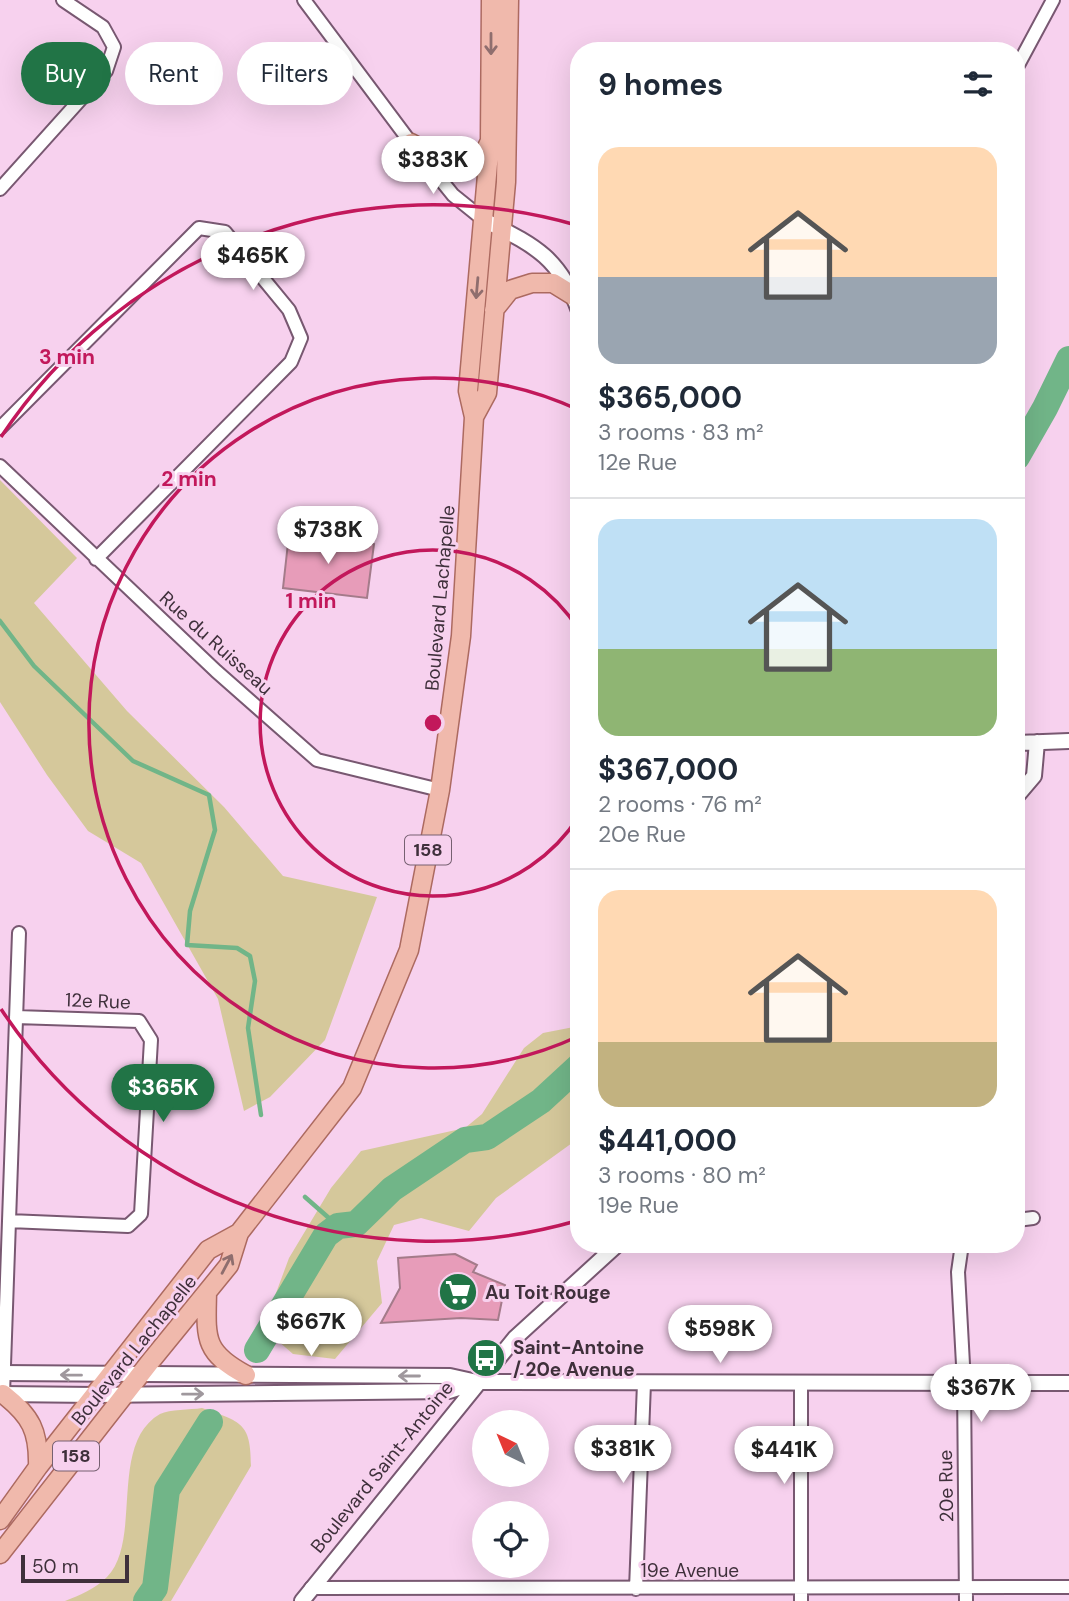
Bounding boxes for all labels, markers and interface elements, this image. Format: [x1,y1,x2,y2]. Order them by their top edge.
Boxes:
one-way arrow [484,32,498,55]
chip: Buy [21,42,111,105]
chip: Rent [125,42,223,105]
chip: Filters [237,42,353,105]
text: 9 homes [598,65,723,104]
icon: filters [959,65,997,103]
pin: $383K [384,136,482,196]
text: $383K [397,144,469,174]
icon: home [735,192,861,318]
pin: $465K [204,232,302,292]
text: $465K [217,240,289,270]
one-way arrow [471,276,484,299]
text: 3 min [39,343,95,371]
text: $365,000 [598,378,742,417]
text: 3 rooms · 83 m² [598,417,764,447]
text: 12e Rue [598,447,677,477]
text: 2 min [161,465,217,493]
street label: Boulevard Lachapelle [419,504,461,692]
pin: $738K [279,506,377,566]
text: $738K [293,514,363,544]
icon: home [735,564,861,690]
street label: Rue du Ruisseau [154,586,278,700]
text: 1 min [285,587,337,615]
centre of rings [421,711,445,735]
text: $367,000 [598,750,738,789]
text: 2 rooms · 76 m² [598,789,762,819]
text: 20e Rue [598,819,686,849]
road number: 158 [405,836,451,864]
icon: home [735,935,861,1061]
street label: 12e Rue [65,987,131,1015]
pin: $365K [114,1064,212,1124]
text: $365K [127,1072,199,1102]
text: $441,000 [598,1121,737,1160]
text: 3 rooms · 80 m² [598,1160,766,1190]
text: 19e Rue [598,1190,679,1220]
one-way arrow [221,1254,234,1275]
street label: Boulevard Lachapelle [66,1270,202,1430]
supermarket icon: Au Toit Rouge [437,1271,479,1313]
place label: Au Toit Rouge [485,1280,611,1305]
pin: $667K [262,1298,360,1358]
text: $667K [276,1306,346,1336]
pin: $598K [671,1306,769,1365]
text: $598K [684,1313,756,1343]
place label: Saint-Antoine / 20e Avenue [513,1335,644,1382]
bus stop icon: Saint-Antoine / 20e Avenue [465,1337,507,1379]
pin: $367K [932,1364,1030,1424]
one-way arrow [60,1368,83,1381]
one-way arrow [398,1369,421,1383]
text: $367K [946,1372,1016,1402]
street label: Boulevard Saint-Antoine [305,1376,459,1558]
one-way arrow [182,1387,205,1401]
north arrow [472,1410,550,1488]
map controls [472,1410,549,1578]
pin: $381K [574,1426,672,1485]
pin: $441K [735,1426,833,1486]
text: $381K [590,1433,656,1463]
text: $441K [750,1434,818,1464]
road number: 158 [53,1442,99,1470]
street label: 20e Rue [933,1450,959,1522]
button: locate [472,1501,549,1578]
scale bar [21,1552,130,1584]
text: 50 m [32,1554,79,1579]
street label: 19e Avenue [641,1558,739,1583]

